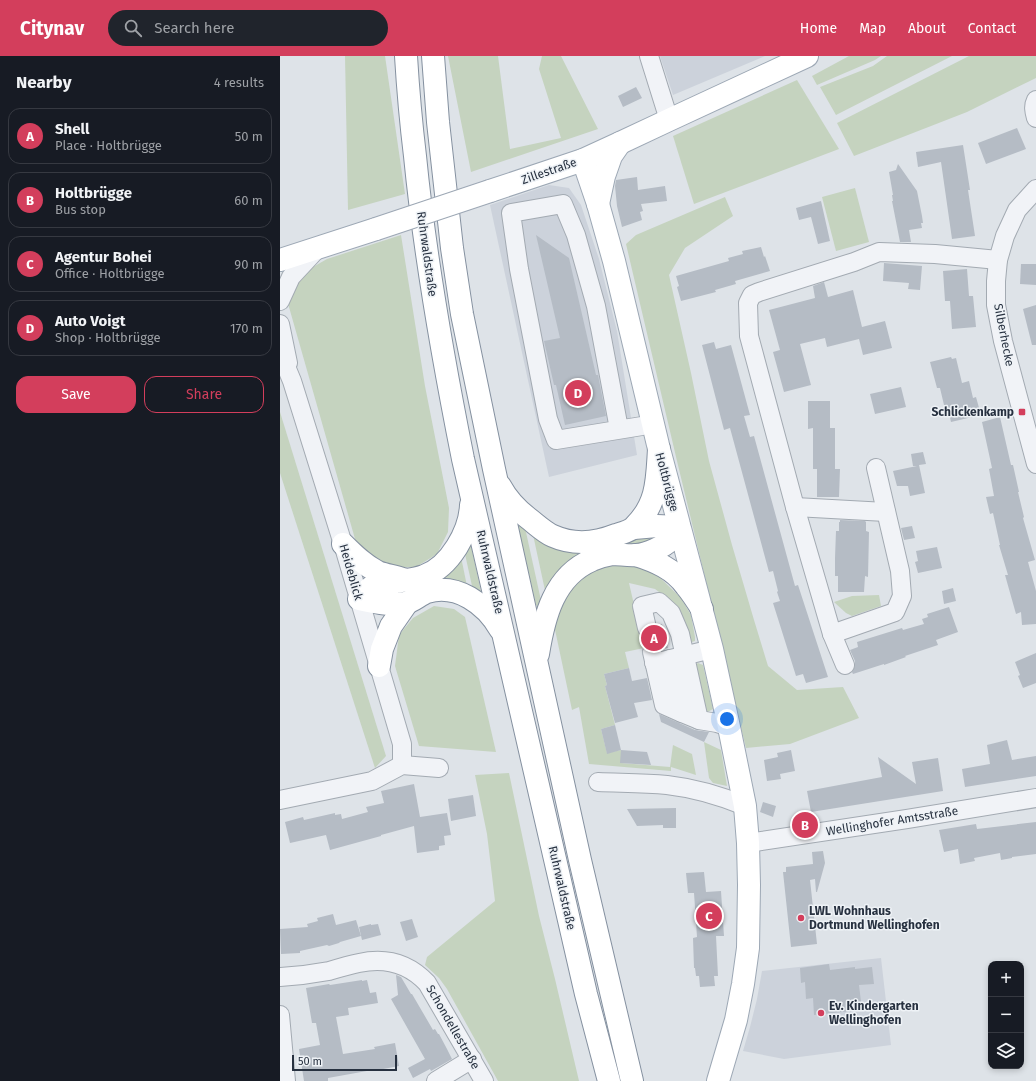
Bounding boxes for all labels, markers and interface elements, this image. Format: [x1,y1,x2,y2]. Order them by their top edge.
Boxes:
search box [108,10,388,46]
text: Citynav [20,17,84,40]
icon: search [122,17,144,39]
text: Search here [154,19,234,37]
text: Home [800,20,837,37]
text: Map [859,20,886,37]
text: About [908,20,946,37]
text: Contact [968,20,1016,37]
text: Nearby [16,72,71,93]
text: 4 results [214,75,264,90]
text: Shell [55,120,89,138]
text: A [26,129,34,144]
text: 50 m [235,129,263,144]
text: Place · Holtbrügge [55,138,162,153]
street label: Zillestraße [520,155,578,187]
text: Holtbrügge [55,184,132,202]
text: B [26,193,34,208]
text: 60 m [234,193,263,208]
text: Bus stop [55,202,106,217]
street label: Ruhrwaldstraße [414,211,440,297]
text: Agentur Bohei [55,248,152,266]
text: C [26,257,34,272]
text: 90 m [234,257,263,272]
text: Office · Holtbrügge [55,266,165,281]
street label: Silberhecke [991,302,1017,368]
text: Auto Voigt [55,312,126,330]
text: D [26,321,34,336]
text: 170 m [230,321,263,336]
text: Shop · Holtbrügge [55,330,161,345]
button: Save [16,376,136,413]
button: Share [144,376,264,413]
pin: D [565,378,591,408]
place label: Schlickenkamp [931,405,1014,419]
marker: Schlickenkamp [1017,407,1027,417]
street label: Holtbrügge [652,451,682,513]
street label: Ruhrwaldstraße [474,529,506,615]
street label: Heideblick [336,542,366,602]
pin: A [641,623,667,653]
your location [717,709,737,729]
street label: Wellinghofer Amtsstraße [825,804,959,838]
pin: B [792,810,818,840]
street label: Ruhrwaldstraße [546,845,578,931]
pin: C [696,901,722,931]
place label: LWL Wohnhaus Dortmund Wellinghofen [809,904,940,932]
marker: LWL Wohnhaus Dortmund Wellinghofen [796,913,806,923]
map controls [988,961,1024,1069]
button: + [988,961,1024,997]
street label: Schondellestraße [423,982,483,1072]
button: − [988,997,1024,1033]
place label: Ev. Kindergarten Wellinghofen [829,999,919,1027]
marker: Ev. Kindergarten Wellinghofen [816,1008,826,1018]
button: layers [988,1033,1024,1069]
scale bar [292,1053,397,1072]
text: 50 m [298,1055,322,1068]

